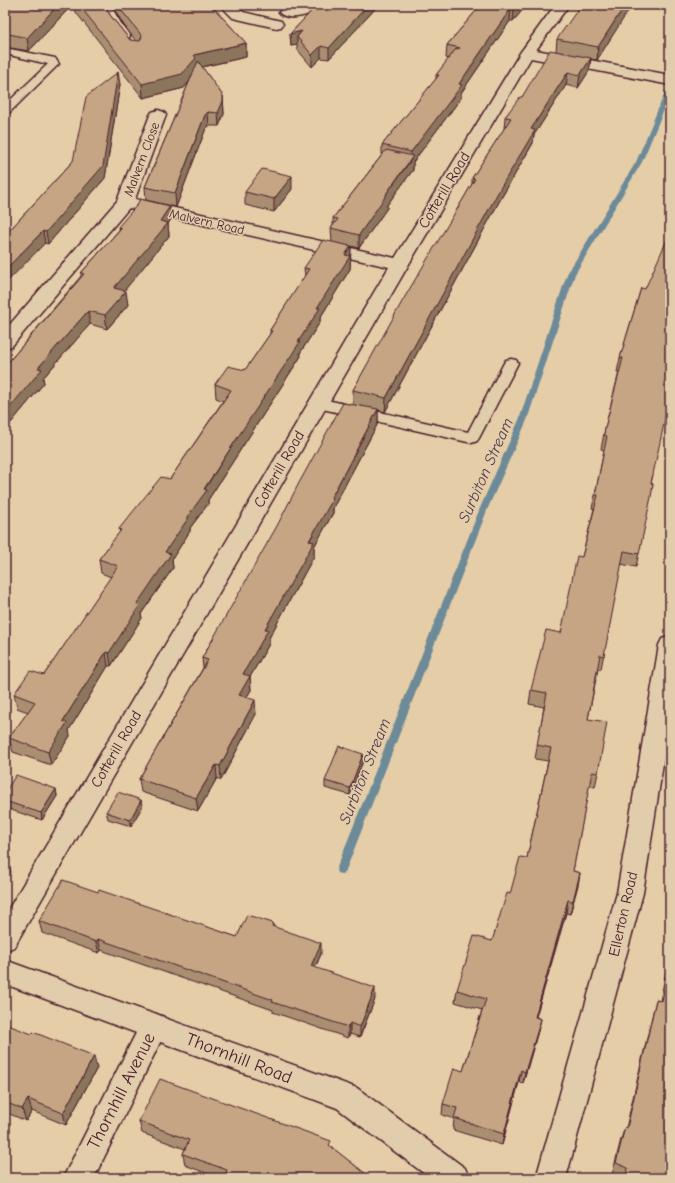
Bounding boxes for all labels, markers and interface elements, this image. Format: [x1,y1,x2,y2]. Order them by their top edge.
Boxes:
street label: Malvern Close [120,119,163,198]
street label: Cotterill Road [414,149,474,231]
street label: Malvern Road [168,206,246,237]
water label: Surbiton Stream [455,415,517,525]
street label: Cotterill Road [250,427,308,511]
street label: Cotterill Road [87,707,145,791]
water label: Surbiton Stream [336,716,394,827]
street label: Ellerton Road [604,870,642,958]
street label: Thornhill Avenue [83,1029,160,1153]
street label: Thornhill Road [183,1029,295,1088]

